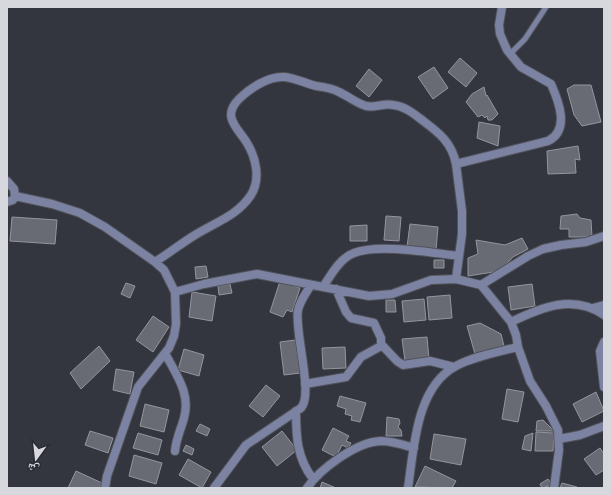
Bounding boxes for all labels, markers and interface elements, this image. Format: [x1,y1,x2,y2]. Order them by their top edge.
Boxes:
north arrow [16,439,56,479]
text: ش [26,459,41,477]

